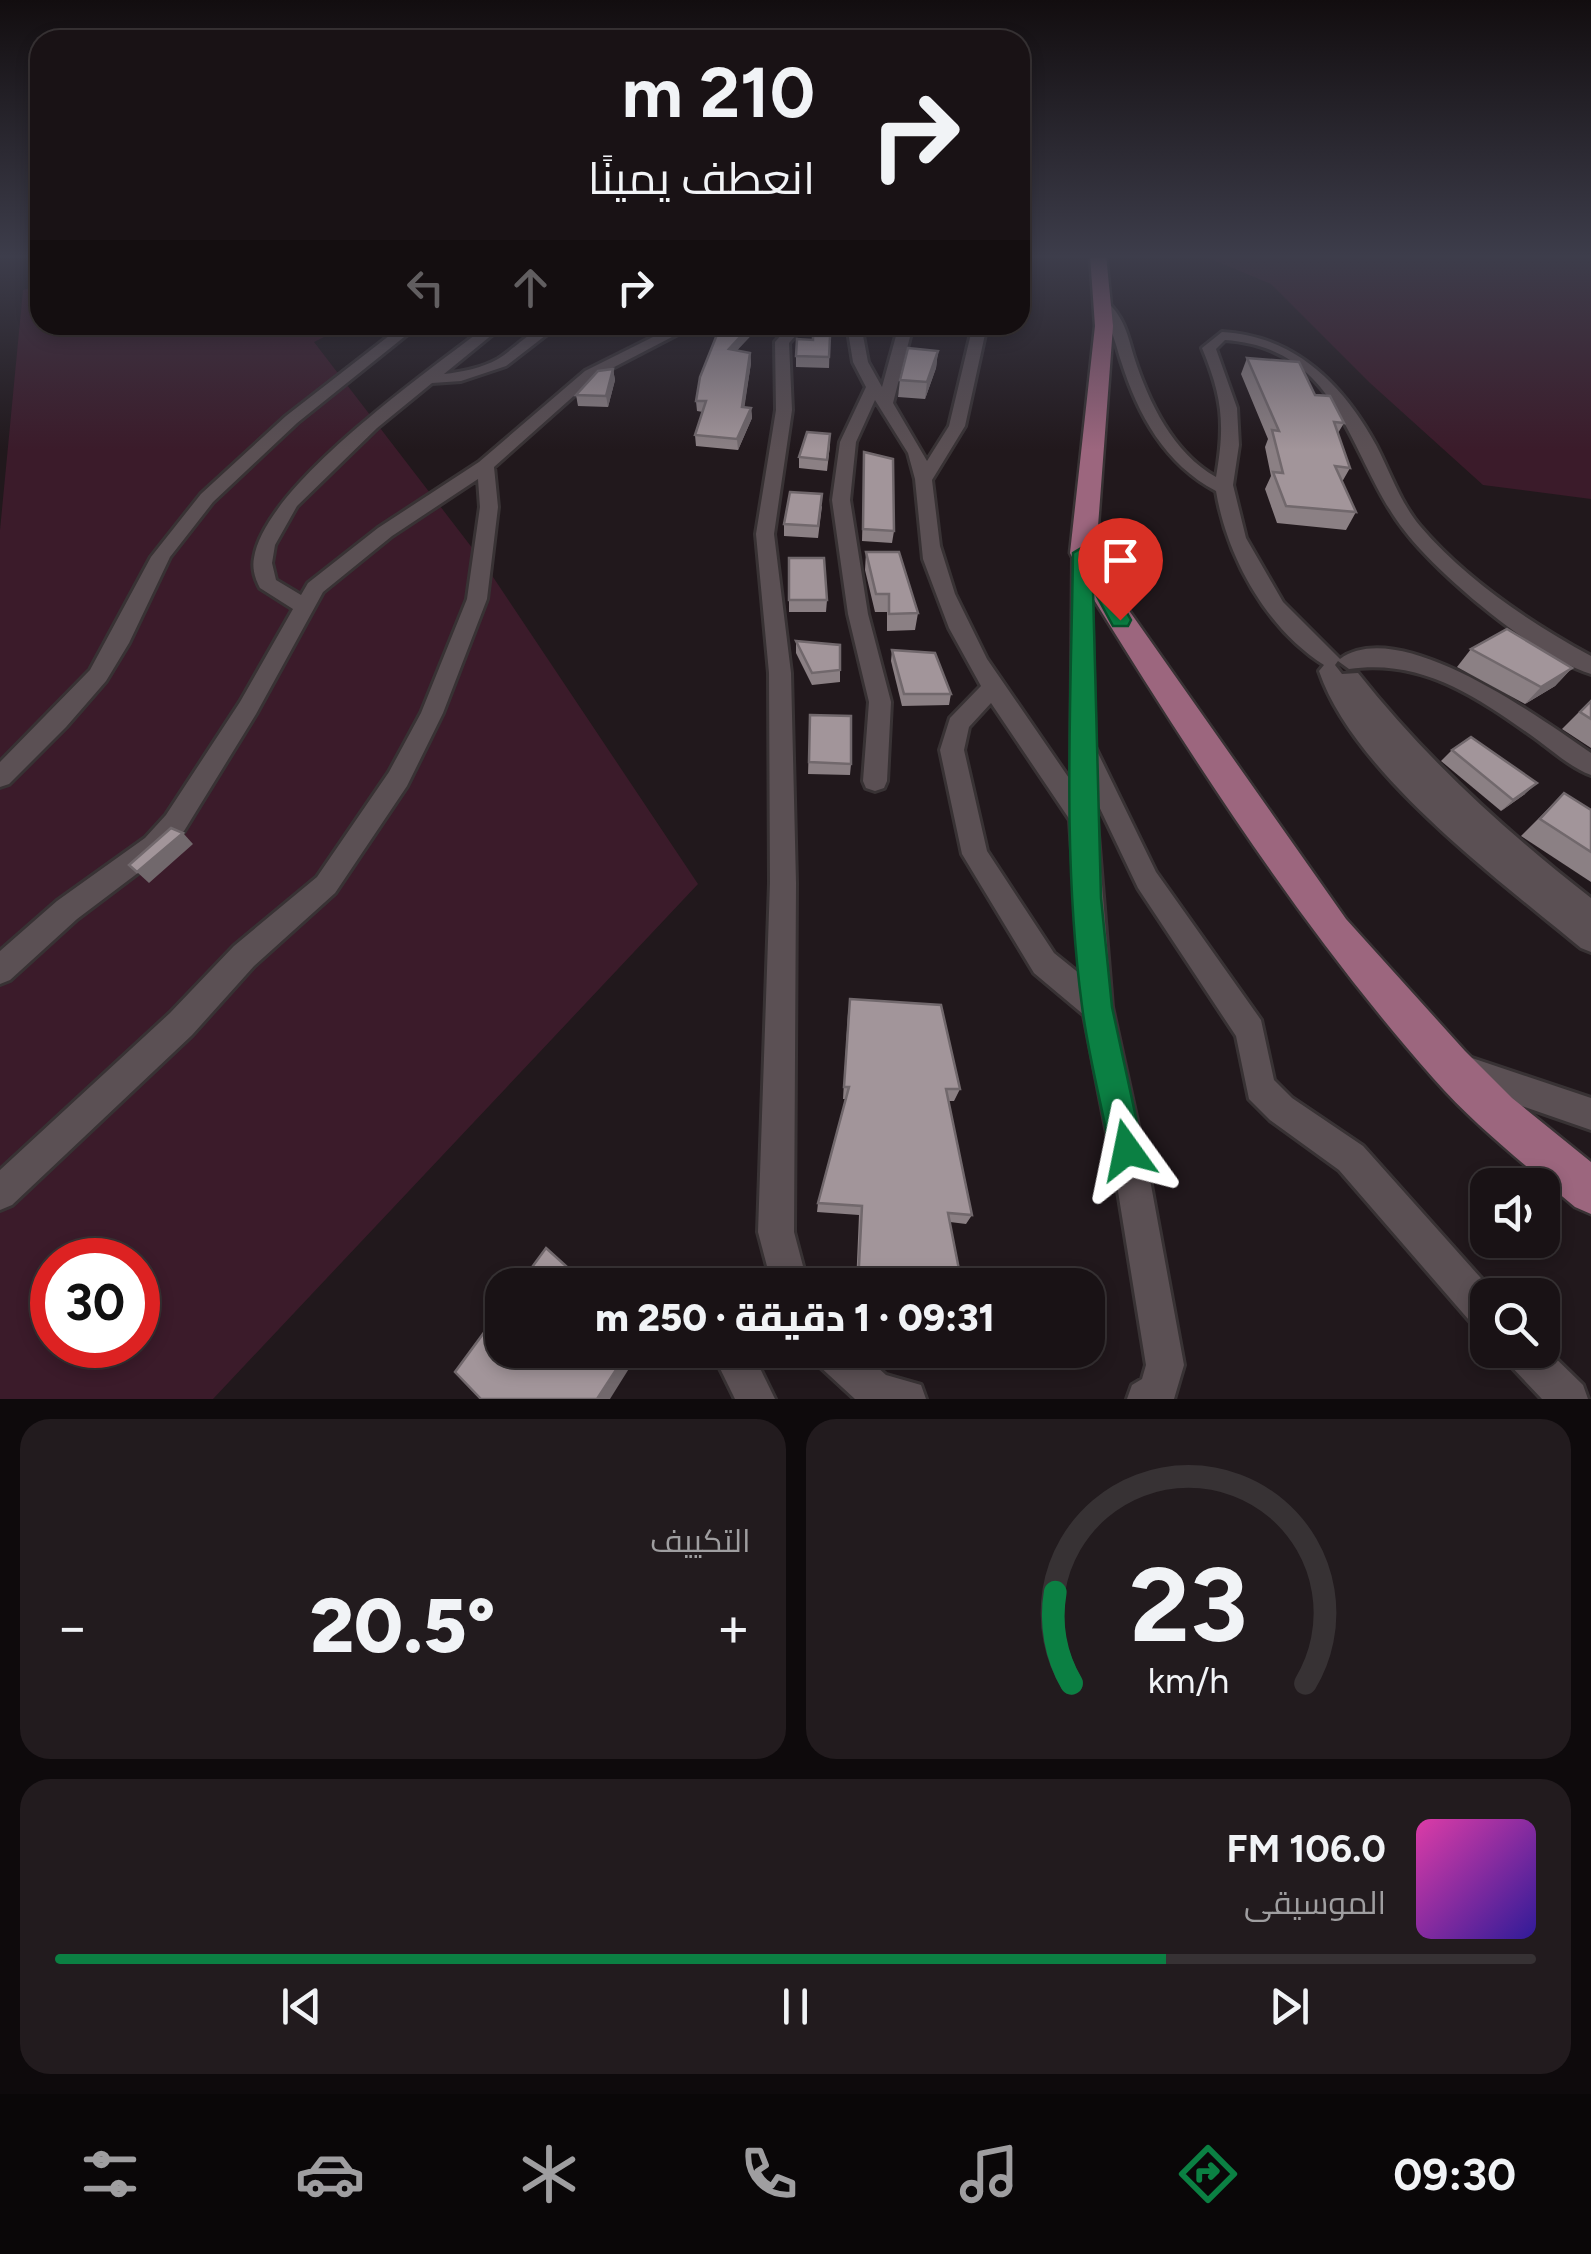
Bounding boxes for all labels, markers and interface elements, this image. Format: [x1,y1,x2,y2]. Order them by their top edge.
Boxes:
text: 210 m [622,50,815,135]
icon: right [850,70,980,200]
text: انعطف يمينًا [588,151,815,205]
icon: left [398,260,453,315]
icon: ahead [503,260,558,315]
icon: right [608,260,663,315]
pin [1078,518,1163,621]
icon: arrive [1093,533,1148,588]
position arrow [1075,1098,1179,1202]
map controls [1470,1168,1560,1368]
button: sound [1470,1168,1560,1258]
speed limit sign: 30 [30,1238,160,1368]
button: search [1470,1278,1560,1368]
text: 09:31 · 1 دقيقة · 250 m [595,1295,995,1341]
text: التكييف [650,1522,751,1560]
text: 23 [1129,1542,1247,1667]
text: 20.5° [310,1581,496,1671]
text: − [55,1594,89,1660]
text: + [716,1594,751,1660]
text: km/h [1147,1659,1229,1702]
text: 106.0 FM [1227,1826,1386,1872]
text: الموسيقى [1244,1884,1386,1922]
icon: previous [274,1979,329,2034]
icon: pause [768,1979,823,2034]
icon: next [1262,1979,1317,2034]
icon: filters [75,2139,145,2209]
icon: car [295,2139,365,2209]
icon: climate [514,2139,584,2209]
icon: phone [734,2139,804,2209]
icon: music [954,2139,1024,2209]
icon: directions [1173,2139,1243,2209]
text: 09:30 [1393,2147,1516,2201]

